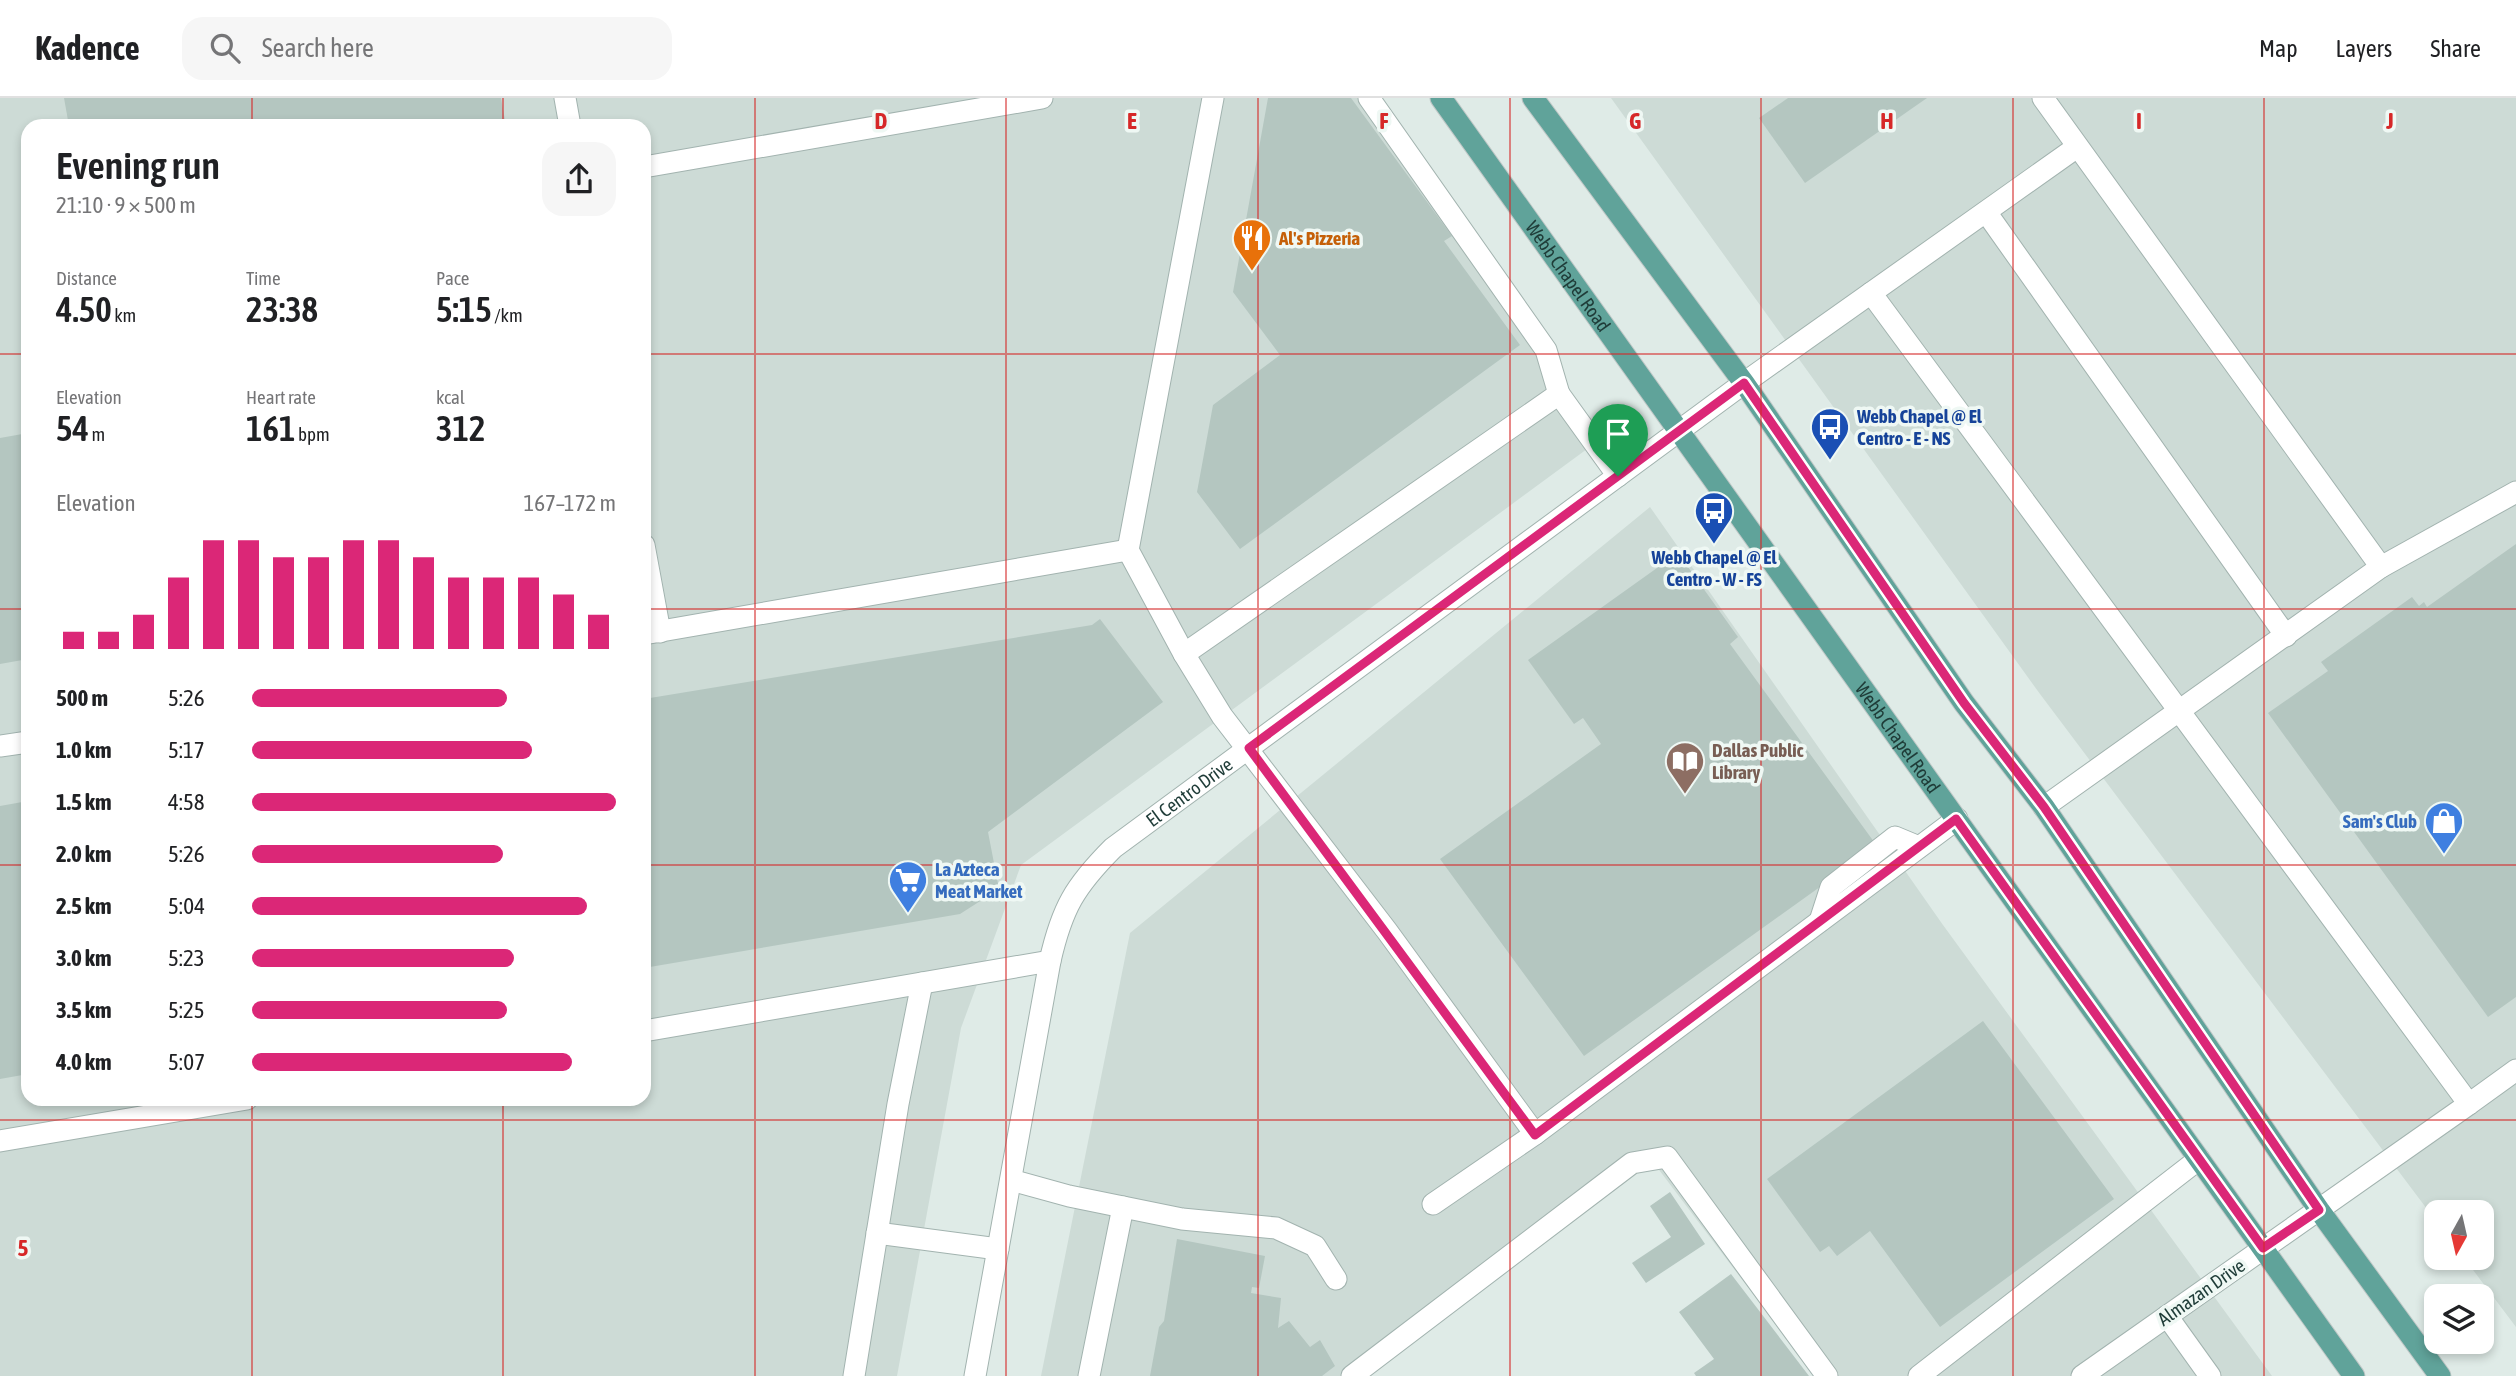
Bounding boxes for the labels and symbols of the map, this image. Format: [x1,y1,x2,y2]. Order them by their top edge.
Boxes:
text: D [875,108,888,134]
text: E [1127,108,1137,134]
text: F [1379,108,1389,134]
text: G [1629,108,1641,134]
text: H [1880,108,1894,134]
text: I [2136,108,2142,134]
text: J [2385,108,2394,134]
restaurant icon: Al's Pizzeria [1231,217,1273,272]
street label: Webb Chapel Road [1521,217,1615,336]
place label: Al's Pizzeria [1278,227,1360,249]
pin [1588,404,1648,476]
place label: Webb Chapel @ El Centro - E - NS [1856,405,1983,449]
bus stop icon: Webb Chapel @ El Centro - E - NS [1809,406,1851,461]
bus stop icon: Webb Chapel @ El Centro - W - FS [1693,490,1735,545]
place label: Webb Chapel @ El Centro - W - FS [1651,546,1777,590]
street label: Webb Chapel Road [1851,678,1945,797]
place label: Dallas Public Library [1712,739,1804,783]
library icon: Dallas Public Library [1664,740,1706,795]
street label: El Centro Drive [1142,753,1237,831]
shop icon: Sam's Club [2423,800,2465,855]
place label: Sam's Club [2343,810,2417,832]
place label: La Azteca Meat Market [935,858,1023,902]
supermarket icon: La Azteca Meat Market [887,859,929,914]
north arrow [2424,1200,2494,1270]
text: 5 [18,1235,29,1261]
street label: Almazan Drive [2153,1254,2249,1330]

